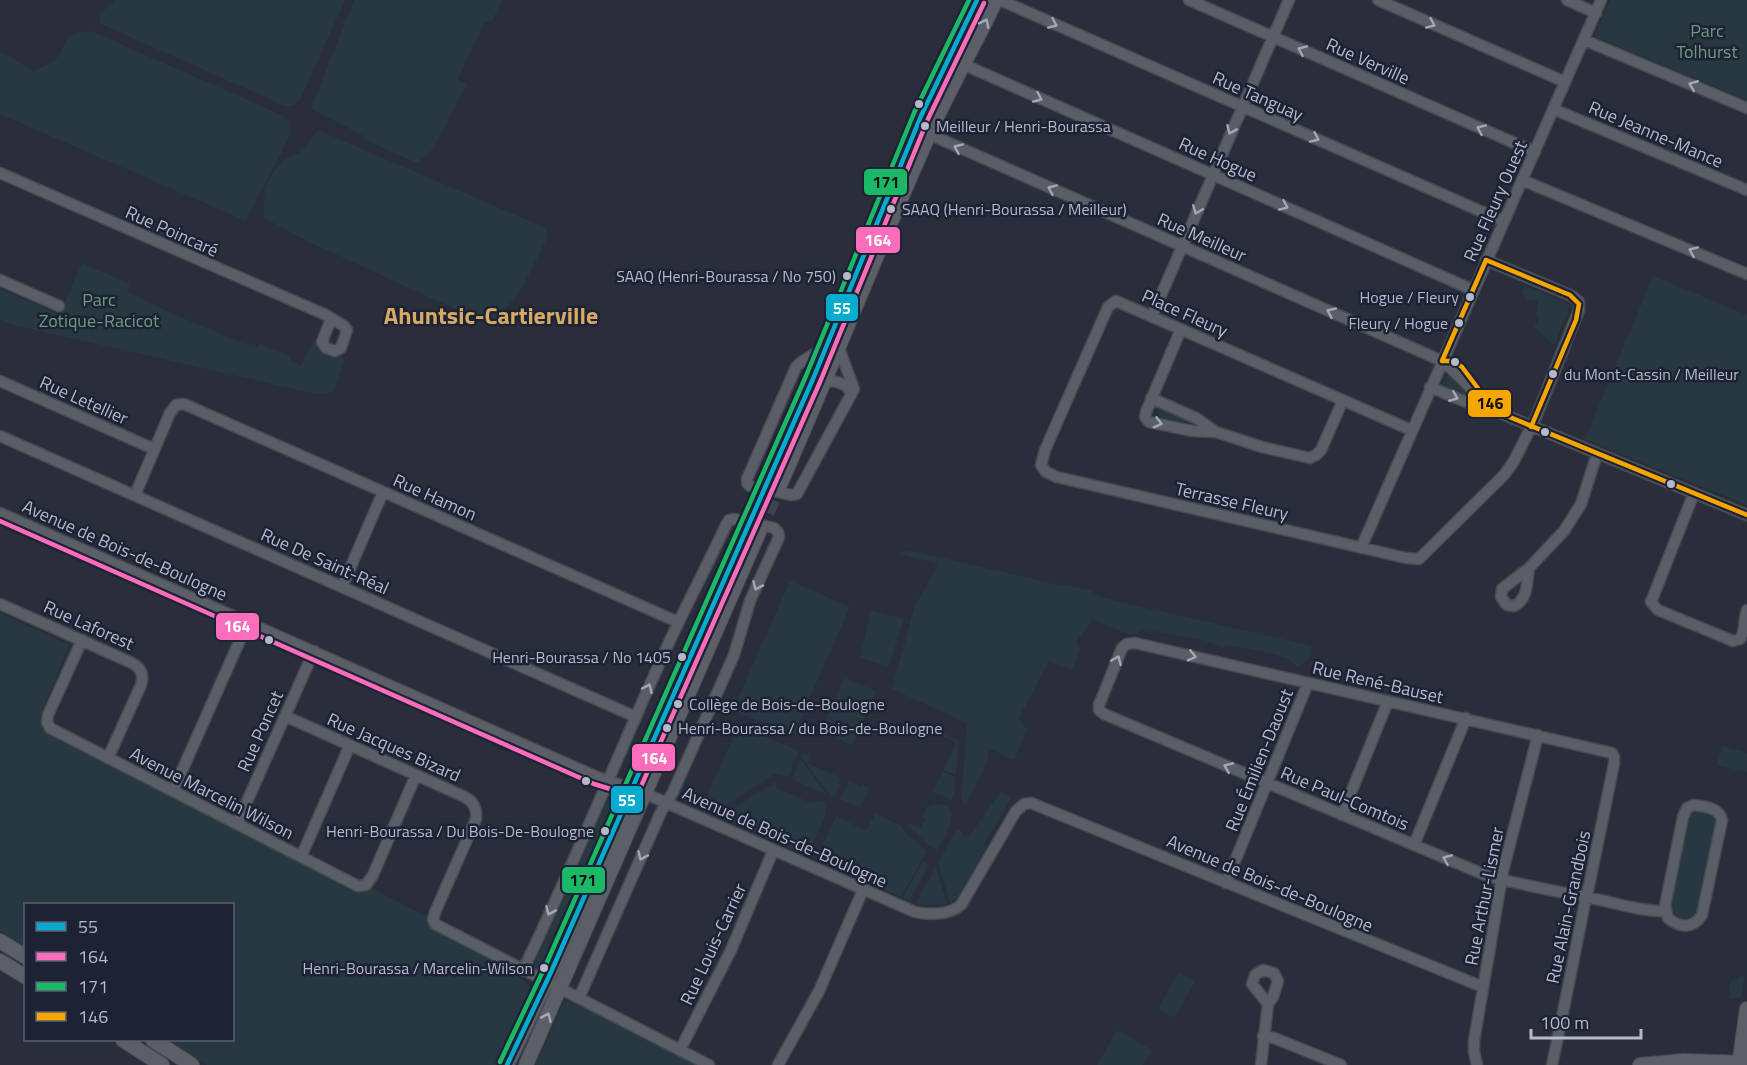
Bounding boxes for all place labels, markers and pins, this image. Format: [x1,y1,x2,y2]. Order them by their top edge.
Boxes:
unlabelled marker [913,98,925,110]
place label: Meilleur / Henri-Bourassa [936,114,1111,138]
marker: Meilleur / Henri-Bourassa [919,120,931,132]
place label: SAAQ (Henri-Bourassa / Meilleur) [902,197,1127,221]
marker: SAAQ (Henri-Bourassa / Meilleur) [885,203,897,215]
place label: SAAQ (Henri-Bourassa / No 750) [616,264,836,288]
marker: SAAQ (Henri-Bourassa / No 750) [841,270,853,282]
place label: Hogue / Fleury [1359,285,1459,309]
marker: Hogue / Fleury [1464,291,1476,303]
place label: Fleury / Hogue [1348,311,1448,335]
marker: Fleury / Hogue [1453,317,1465,329]
unlabelled marker [1449,356,1461,368]
place label: du Mont-Cassin / Meilleur [1564,362,1739,386]
marker: du Mont-Cassin / Meilleur [1547,368,1559,380]
unlabelled marker [1539,426,1551,438]
unlabelled marker [1665,478,1677,490]
unlabelled marker [263,634,275,646]
place label: Henri-Bourassa / No 1405 [492,645,671,669]
marker: Henri-Bourassa / No 1405 [676,651,688,663]
place label: Collège de Bois-de-Boulogne [689,692,885,716]
marker: Collège de Bois-de-Boulogne [672,698,684,710]
place label: Henri-Bourassa / du Bois-de-Boulogne [678,716,942,740]
marker: Henri-Bourassa / du Bois-de-Boulogne [661,722,673,734]
unlabelled marker [580,775,592,787]
place label: Henri-Bourassa / Du Bois-De-Boulogne [326,819,594,843]
marker: Henri-Bourassa / Du Bois-De-Boulogne [599,825,611,837]
place label: Henri-Bourassa / Marcelin-Wilson [303,956,533,980]
marker: Henri-Bourassa / Marcelin-Wilson [538,962,550,974]

